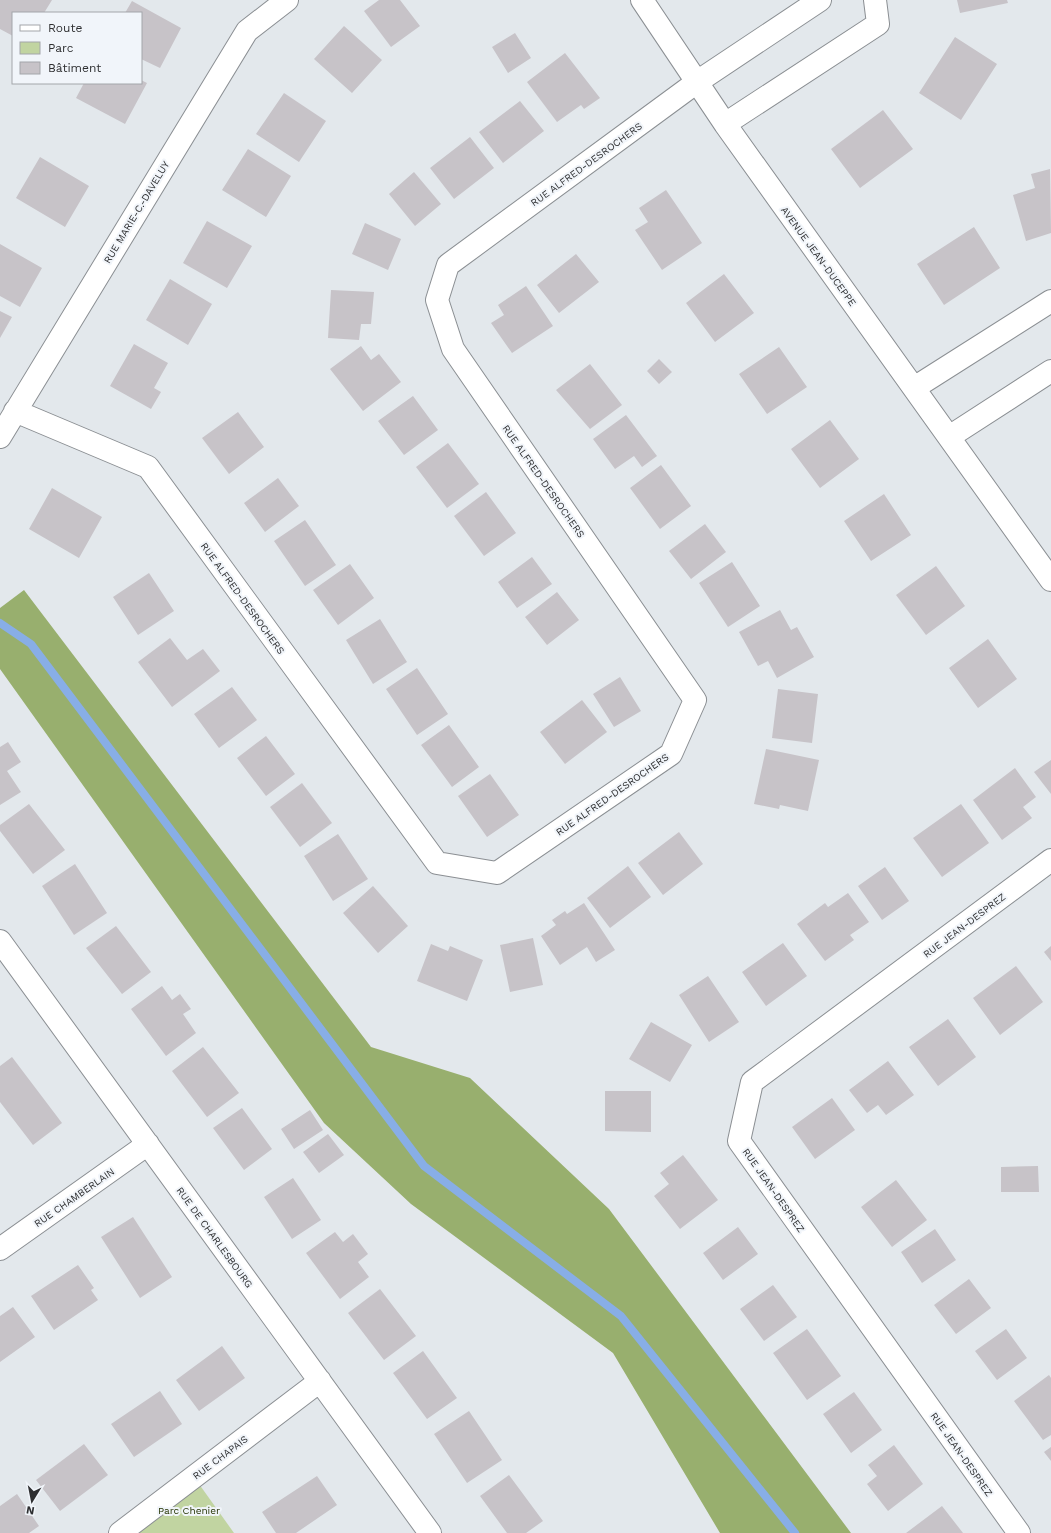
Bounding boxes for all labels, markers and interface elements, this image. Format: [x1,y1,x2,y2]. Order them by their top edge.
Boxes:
legend [12,12,142,84]
text: Route [48,21,82,35]
text: Parc [48,41,74,55]
text: Bâtiment [48,61,101,75]
street label: RUE ALFRED-DESROCHERS [529,120,644,208]
street label: RUE MARIE-C.-DAVELUY [101,159,172,265]
street label: AVENUE JEAN-DUCEPPE [779,205,858,308]
street label: RUE ALFRED-DESROCHERS [500,423,587,540]
street label: RUE ALFRED-DESROCHERS [199,541,287,656]
street label: RUE ALFRED-DESROCHERS [554,751,671,838]
street label: RUE JEAN-DESPREZ [921,891,1007,960]
street label: RUE JEAN-DESPREZ [740,1146,807,1234]
street label: RUE CHAMBERLAIN [32,1166,116,1229]
street label: RUE DE CHARLESBOURG [174,1185,255,1290]
street label: RUE JEAN-DESPREZ [928,1410,995,1498]
street label: RUE CHAPAIS [191,1433,250,1482]
north arrow [12,1481,52,1521]
text: N [25,1503,35,1517]
park label: Parc Chenier [158,1505,220,1516]

